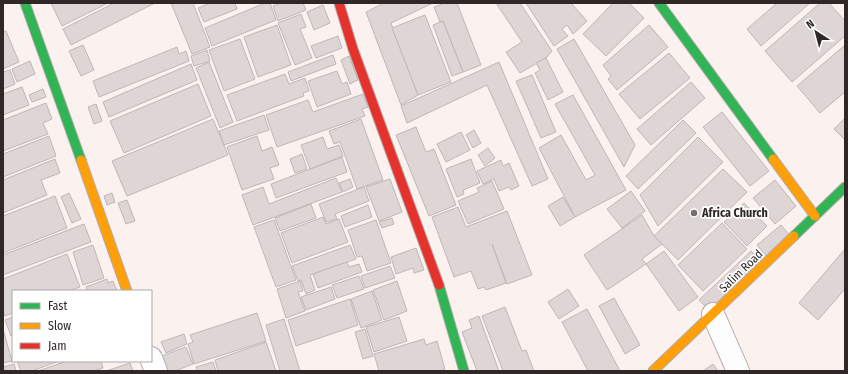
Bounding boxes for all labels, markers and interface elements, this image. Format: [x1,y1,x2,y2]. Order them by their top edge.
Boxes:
north arrow [796,12,836,52]
text: N [804,17,817,32]
place label: Africa Church [701,206,768,220]
marker: Africa Church [689,208,699,218]
street label: Salim Road [716,247,766,295]
legend [12,290,152,362]
text: Fast [48,299,67,313]
text: Slow [48,319,71,333]
text: Jam [48,339,66,353]

